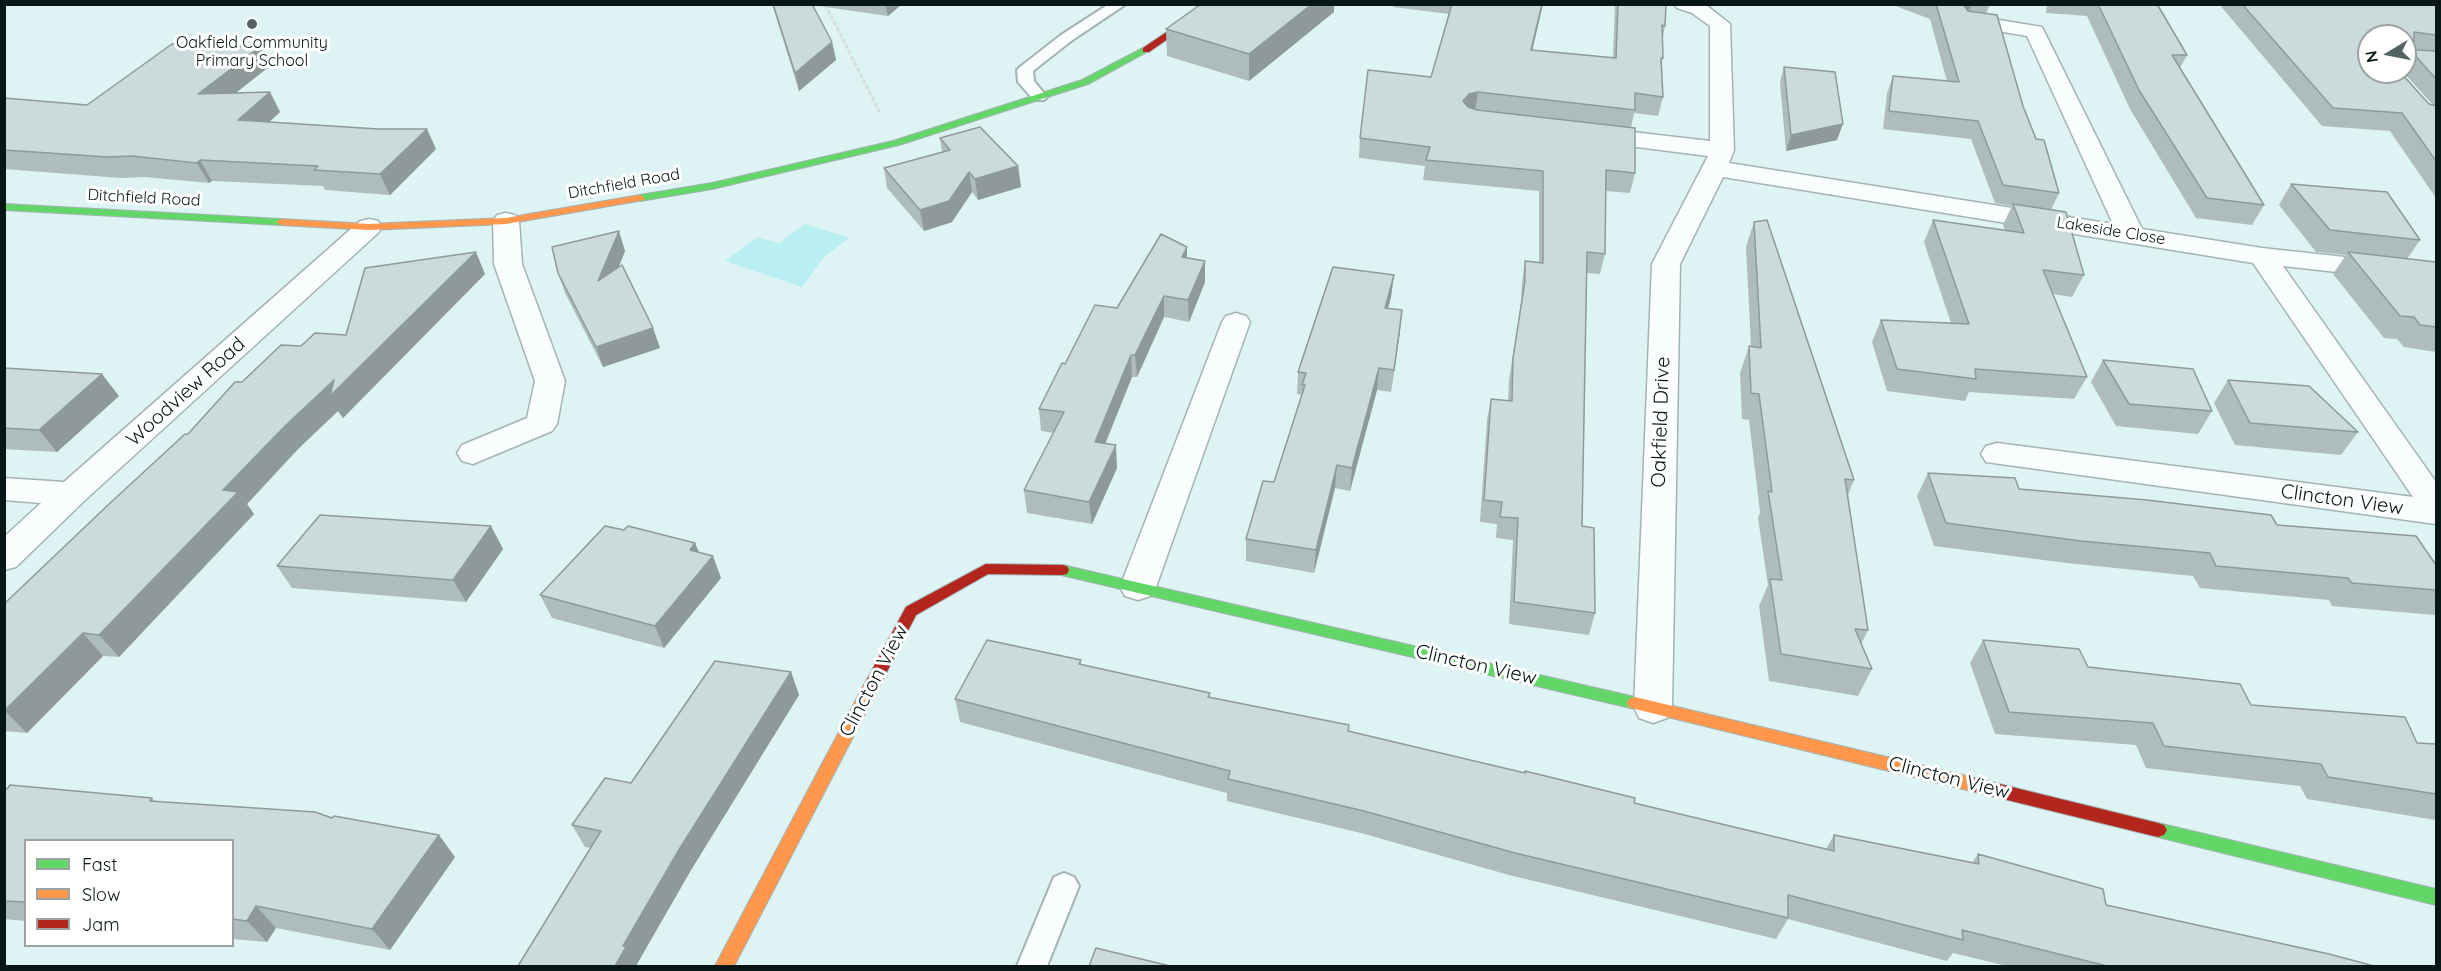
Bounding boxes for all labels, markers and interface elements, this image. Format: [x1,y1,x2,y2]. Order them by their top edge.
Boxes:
marker: Oakfield Community Primary School [245,17,259,31]
north arrow [2357,24,2417,84]
place label: Oakfield Community Primary School [176,33,328,71]
text: N [2360,49,2382,64]
street label: Ditchfield Road [567,165,681,203]
street label: Ditchfield Road [87,185,201,211]
street label: Lakeside Close [2055,213,2167,249]
street label: Woodview Road [122,332,250,452]
street label: Oakfield Drive [1647,356,1675,488]
street label: Clincton View [2279,480,2405,520]
street label: Clincton View [834,621,914,741]
street label: Clincton View [1413,639,1539,691]
street label: Clincton View [1886,751,2012,805]
legend [24,839,234,947]
text: Fast [82,853,117,876]
text: Slow [82,883,120,906]
text: Jam [82,913,120,936]

